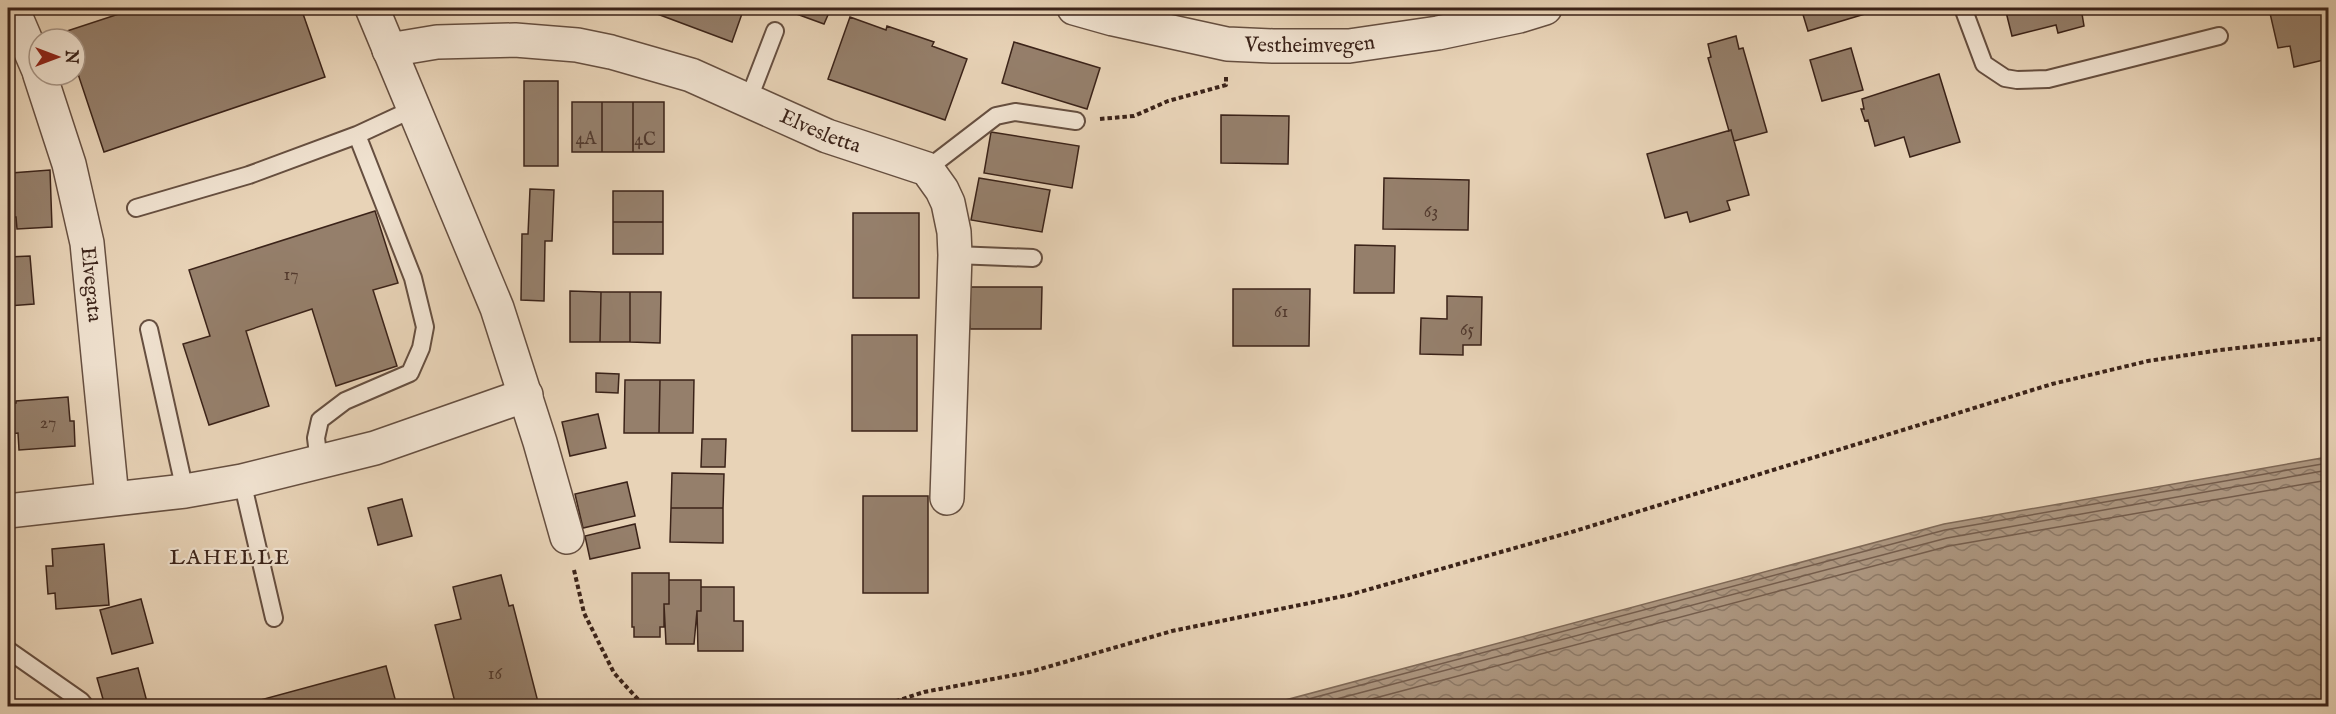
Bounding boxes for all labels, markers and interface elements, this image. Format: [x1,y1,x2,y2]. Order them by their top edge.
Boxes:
north arrow [27,27,87,87]
street label: Vestheimvegen [1243,29,1377,60]
text: N [60,49,80,64]
street label: Elvesletta [775,103,865,160]
house number: 4A [576,128,597,151]
house number: 4C [634,129,656,152]
house number: 63 [1424,201,1438,224]
street label: Elvegata [74,245,108,324]
house number: 17 [283,264,299,287]
house number: 61 [1274,301,1288,324]
house number: 65 [1460,319,1475,342]
house number: 27 [40,412,56,435]
district label: LAHELLE [169,544,291,572]
house number: 16 [488,663,503,686]

